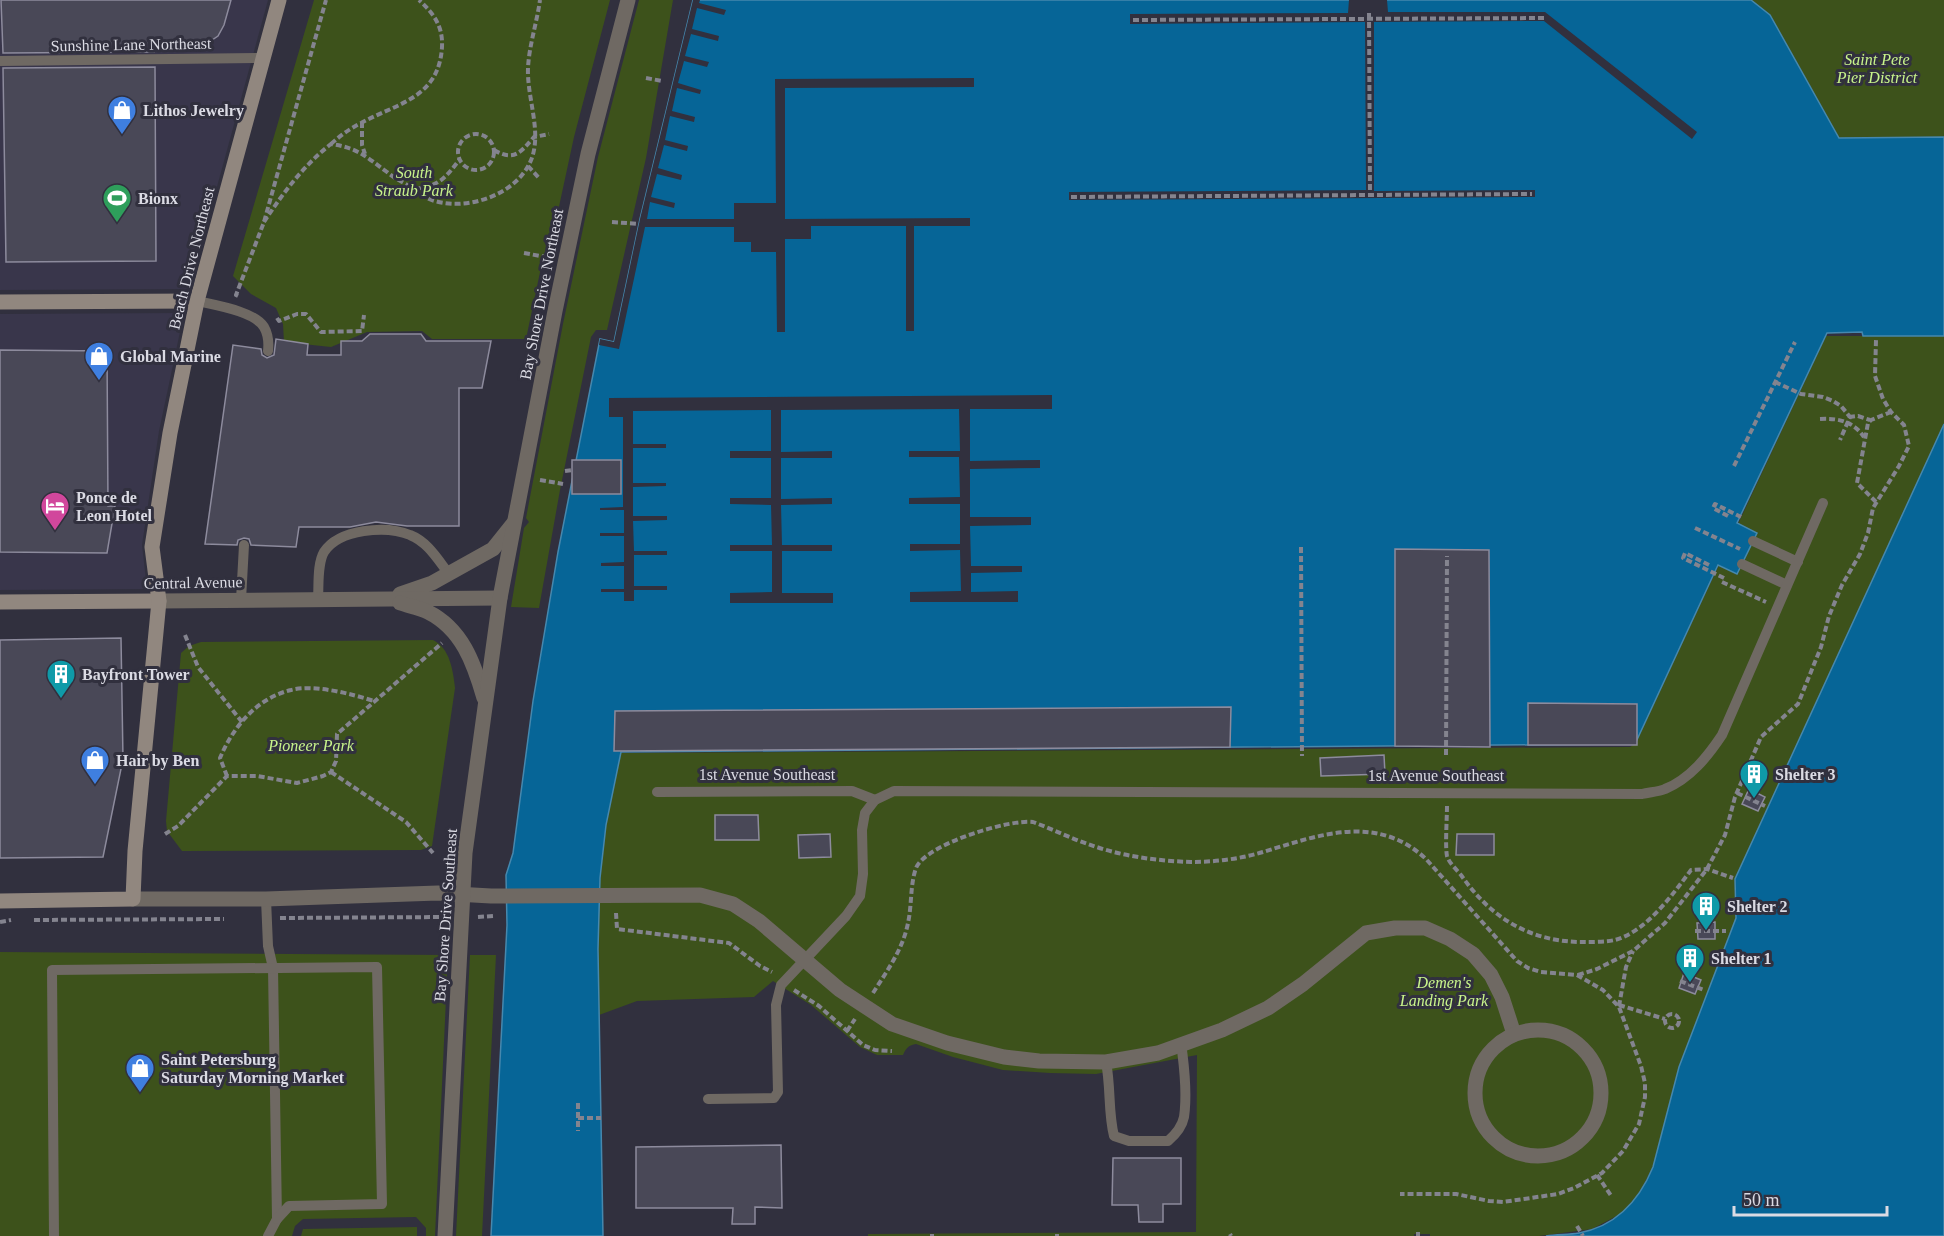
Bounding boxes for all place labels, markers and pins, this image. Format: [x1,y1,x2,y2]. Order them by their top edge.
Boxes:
shop icon: Lithos Jewelry [106,94,138,136]
place label: Lithos Jewelry [143,102,244,120]
sports icon: Bionx [101,182,133,224]
place label: Bionx [138,190,178,207]
shop icon: Global Marine [83,340,115,382]
place label: Global Marine [120,348,221,365]
place label: Ponce de Leon Hotel [76,489,153,524]
hotel icon: Ponce de Leon Hotel [39,490,71,532]
building icon: Bayfront Tower [45,658,77,700]
place label: Bayfront Tower [82,666,190,684]
shop icon: Hair by Ben [79,744,111,786]
place label: Hair by Ben [116,752,199,770]
building icon: Shelter 3 [1738,758,1770,800]
place label: Shelter 3 [1775,766,1836,783]
building icon: Shelter 2 [1690,890,1722,932]
place label: Shelter 2 [1727,898,1788,915]
building icon: Shelter 1 [1674,942,1706,984]
place label: Shelter 1 [1711,950,1772,967]
place label: Saint Petersburg Saturday Morning Market [161,1051,345,1087]
shop icon: Saint Petersburg Saturday Morning Market [124,1052,156,1094]

